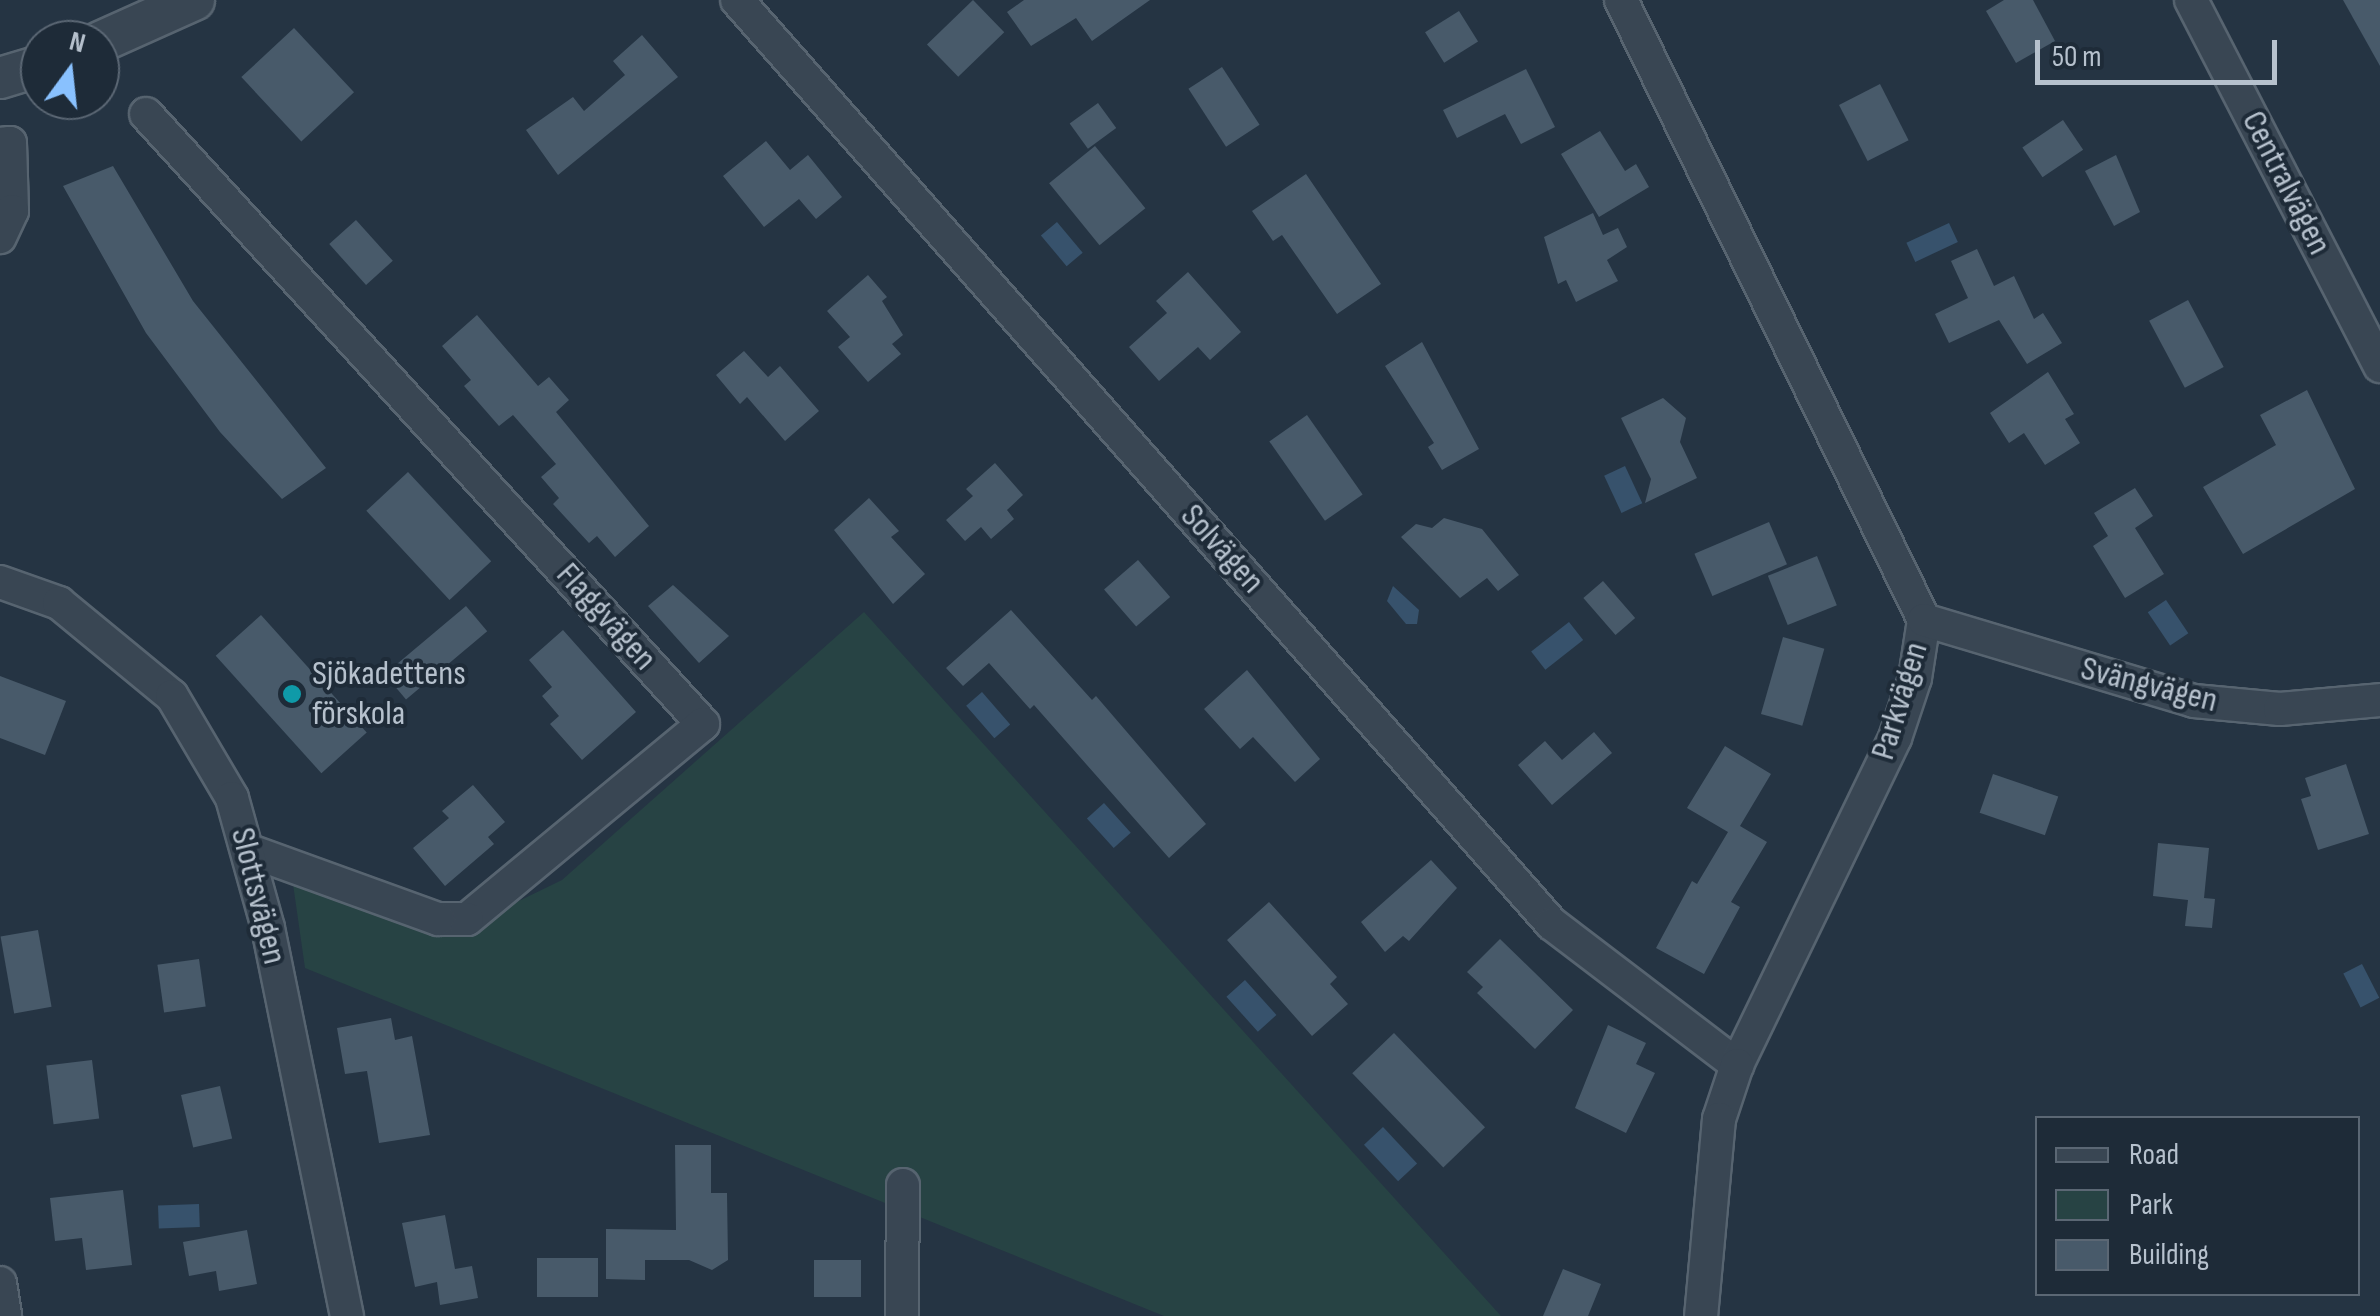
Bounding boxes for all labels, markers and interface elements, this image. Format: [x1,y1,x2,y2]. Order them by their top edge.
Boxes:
north arrow [20,20,120,120]
scale bar [2040,20,2282,82]
text: N [66,25,89,60]
text: 50 m [2052,39,2101,75]
street label: Centralvägen [2232,104,2340,262]
street label: Solvägen [1171,496,1273,602]
street label: Flaggvägen [547,555,665,679]
street label: Parkvägen [1862,637,1938,765]
street label: Svängvägen [2076,648,2222,722]
place label: Sjökadettens förskola [312,653,466,735]
marker: Sjökadettens förskola [281,683,303,705]
street label: Slottsvägen [221,824,295,968]
legend [2035,1116,2360,1296]
text: Road [2129,1137,2179,1173]
text: Park [2129,1187,2173,1223]
text: Building [2129,1237,2209,1273]

